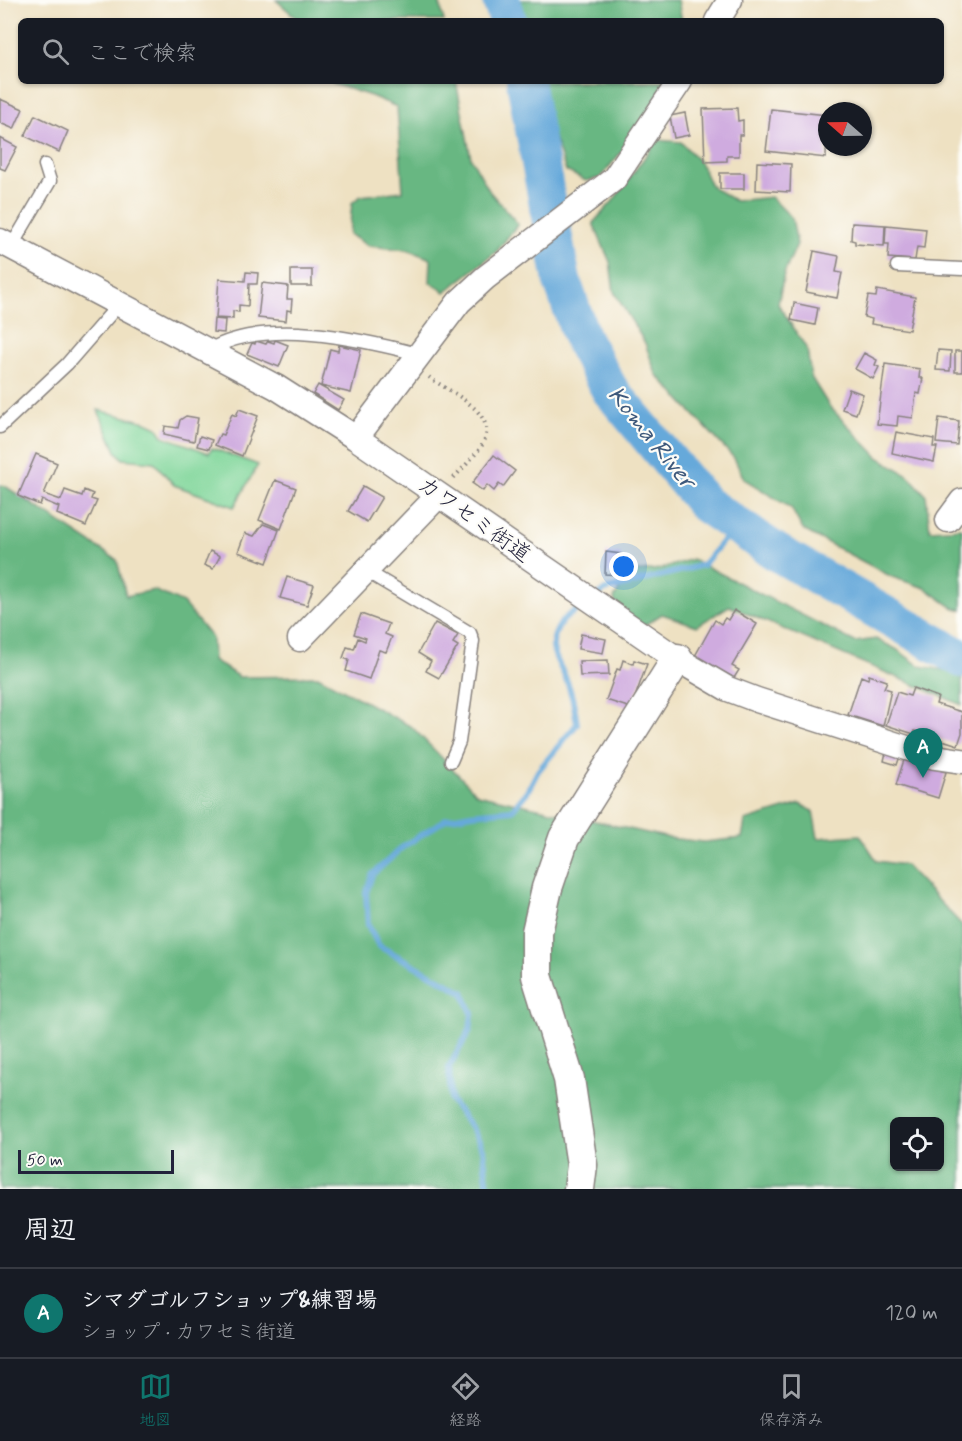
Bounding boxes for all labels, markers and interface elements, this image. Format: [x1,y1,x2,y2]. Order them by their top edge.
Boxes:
search box [18,18,944,84]
icon: search [39,35,72,68]
text: ここで検索 [87,40,197,68]
north arrow [818,102,872,156]
water label: Koma River [600,381,704,498]
street label: カワセミ街道 [412,471,536,569]
your location [609,552,638,581]
pin: A [904,728,942,778]
map controls [890,1117,944,1171]
button: locate [890,1117,944,1171]
scale bar [18,1147,174,1174]
text: 50 m [27,1150,63,1171]
text: 周辺 [24,1214,76,1248]
text: シマダゴルフショップ&練習場 [81,1287,377,1315]
text: A [37,1300,50,1327]
text: 120 m [885,1300,938,1327]
text: ショップ · カワセミ街道 [81,1319,296,1346]
tab: 地図 [139,1370,172,1431]
tab: 経路 [449,1370,482,1431]
tab: 保存済み [759,1370,823,1431]

